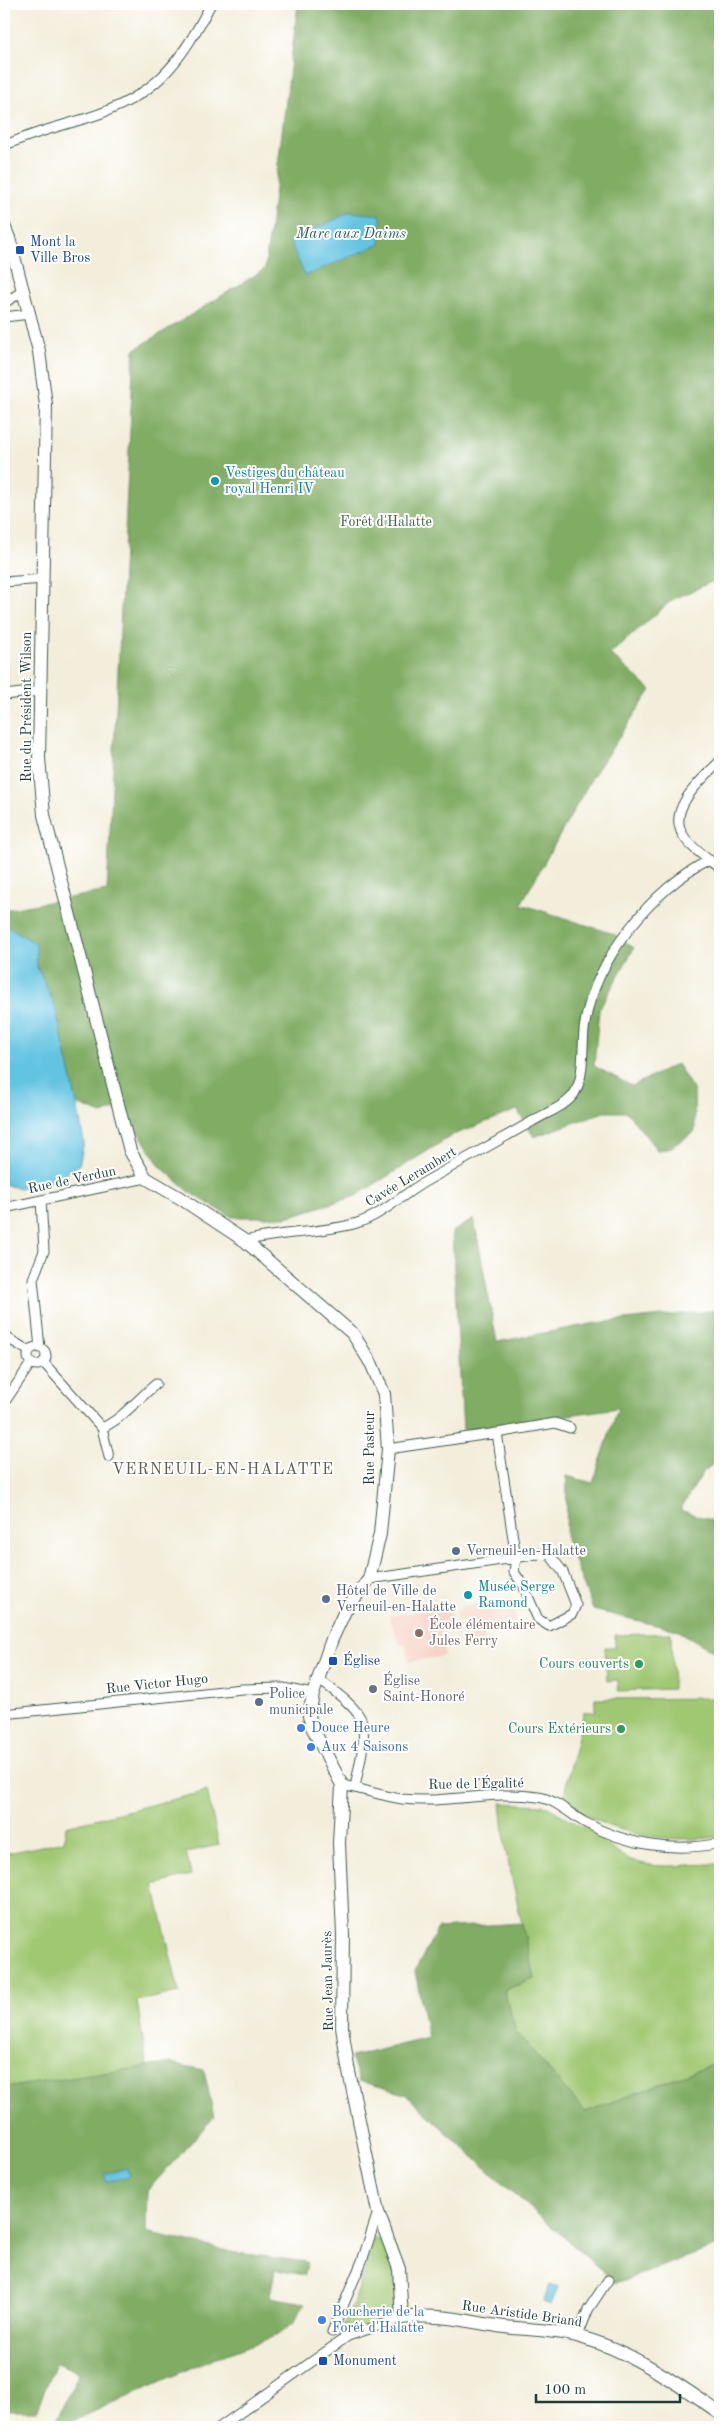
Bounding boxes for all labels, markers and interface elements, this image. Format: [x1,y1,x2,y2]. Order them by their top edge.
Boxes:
water label: Mare aux Daims [295,227,406,242]
place label: Mont la Ville Bros [30,235,90,265]
marker: Mont la Ville Bros [14,244,26,256]
place label: Vestiges du château royal Henri IV [225,466,345,496]
marker: Vestiges du château royal Henri IV [209,475,221,487]
park label: Forêt d'Halatte [340,515,432,529]
street label: Rue du Président Wilson [20,631,34,782]
street label: Cavée Lerambert [363,1144,459,1210]
street label: Rue de Verdun [27,1164,118,1196]
street label: Rue Pasteur [363,1411,377,1485]
district label: VERNEUIL-EN-HALATTE [112,1462,334,1478]
place label: Verneuil-en-Halatte [466,1544,586,1558]
marker: Verneuil-en-Halatte [450,1545,462,1557]
place label: Musée Serge Ramond [478,1580,555,1610]
place label: Hôtel de Ville de Verneuil-en-Halatte [336,1584,456,1614]
marker: Musée Serge Ramond [462,1589,474,1601]
marker: Hôtel de Ville de Verneuil-en-Halatte [320,1593,332,1605]
place label: École élémentaire Jules Ferry [429,1615,535,1648]
marker: École élémentaire Jules Ferry [413,1627,425,1639]
place label: Église [343,1651,380,1668]
marker: Église [327,1655,339,1667]
place label: Cours couverts [539,1657,629,1671]
marker: Cours couverts [633,1658,645,1670]
place label: Église Saint-Honoré [383,1671,465,1704]
street label: Rue Victor Hugo [105,1672,209,1696]
marker: Église Saint-Honoré [367,1683,379,1695]
place label: Police municipale [269,1687,333,1717]
marker: Police municipale [253,1696,265,1708]
place label: Douce Heure [311,1721,390,1735]
marker: Douce Heure [295,1722,307,1734]
place label: Cours Extérieurs [508,1722,611,1736]
marker: Cours Extérieurs [615,1723,627,1735]
place label: Aux 4 Saisons [321,1740,408,1754]
marker: Aux 4 Saisons [305,1741,317,1753]
street label: Rue de l'Égalité [428,1773,524,1792]
street label: Rue Jean Jaurès [320,1931,336,2031]
street label: Rue Aristide Briand [461,2299,583,2329]
place label: Boucherie de la Forêt d'Halatte [332,2305,425,2335]
marker: Boucherie de la Forêt d'Halatte [316,2314,328,2326]
place label: Monument [333,2354,397,2368]
marker: Monument [317,2355,329,2367]
scale bar [536,2371,680,2403]
text: 100 m [544,2383,586,2398]

